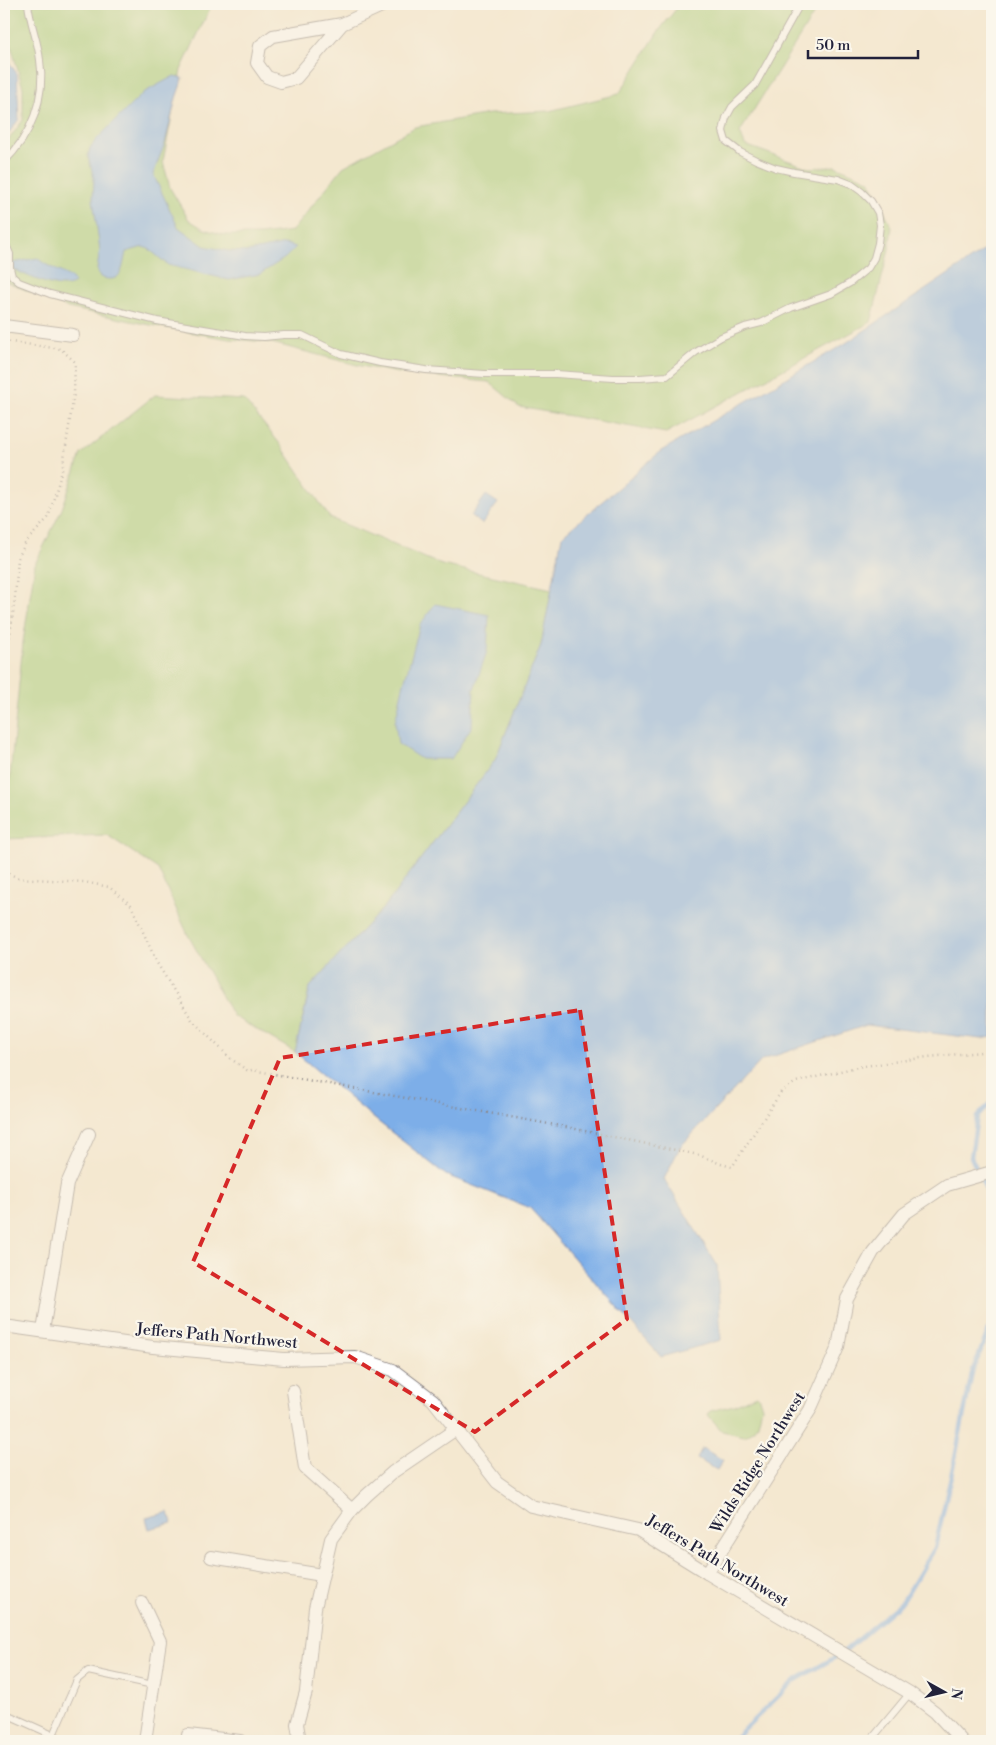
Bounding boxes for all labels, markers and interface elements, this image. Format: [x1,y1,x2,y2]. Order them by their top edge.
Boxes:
scale bar [808,28,918,60]
text: 50 m [816,36,850,55]
street label: Jeffers Path Northwest [134,1319,299,1353]
street label: Wilds Ridge Northwest [706,1388,810,1538]
street label: Jeffers Path Northwest [642,1510,792,1611]
north arrow [918,1668,968,1718]
text: N [946,1687,966,1700]

